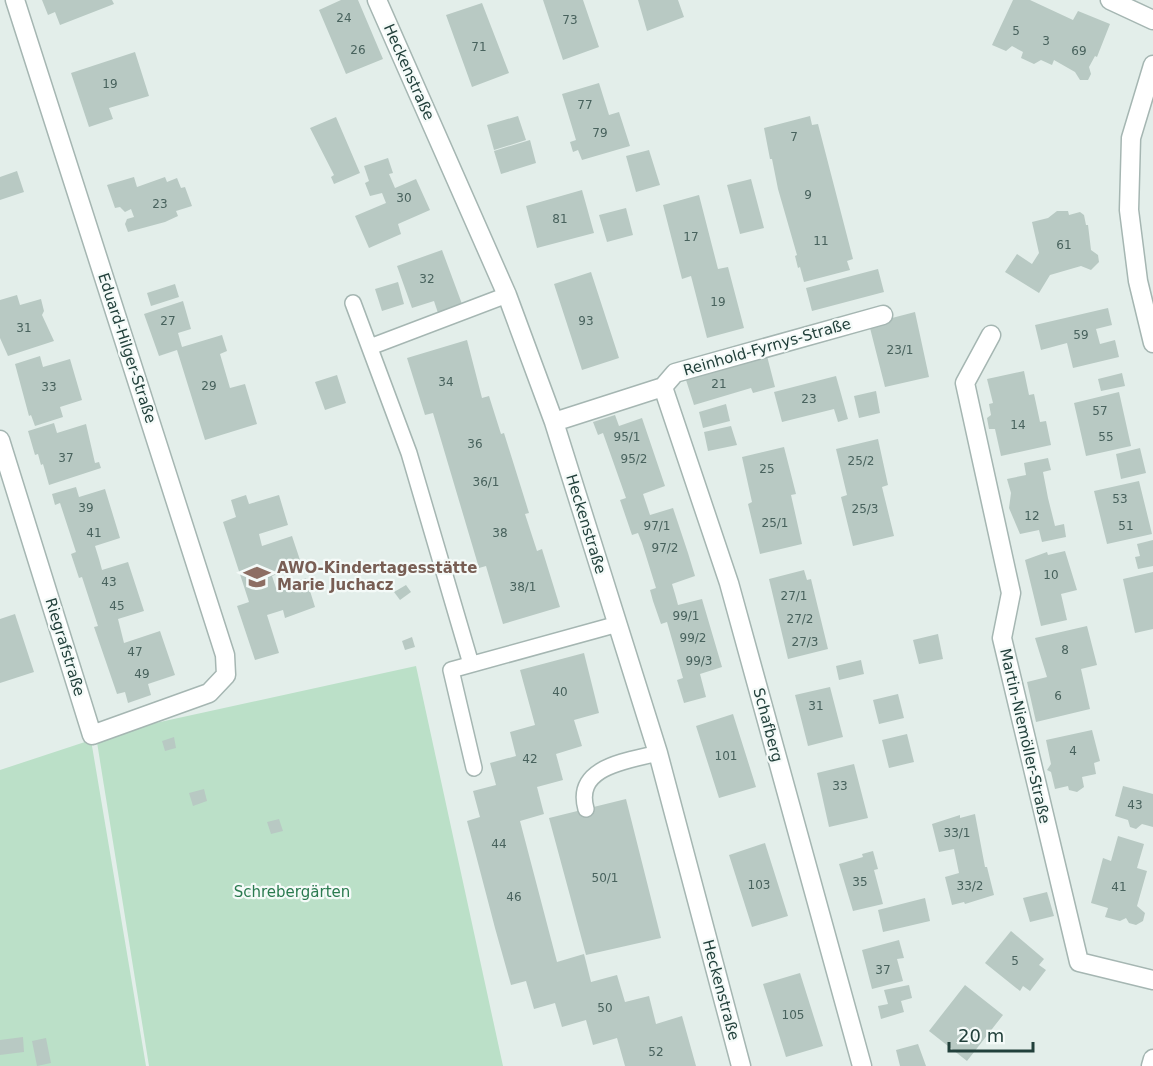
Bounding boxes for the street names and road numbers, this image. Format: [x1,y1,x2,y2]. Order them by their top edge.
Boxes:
street label: Heckenstraße [380,21,438,123]
street label: Eduard-Hilger-Straße [94,271,160,425]
street label: Reinhold-Fyrnys-Straße [681,314,853,380]
street label: Heckenstraße [562,472,610,576]
street label: Riegrafstraße [42,596,88,698]
street label: Martin-Niemöller-Straße [996,647,1054,825]
street label: Schafberg [749,686,787,764]
street label: Heckenstraße [699,938,743,1042]

